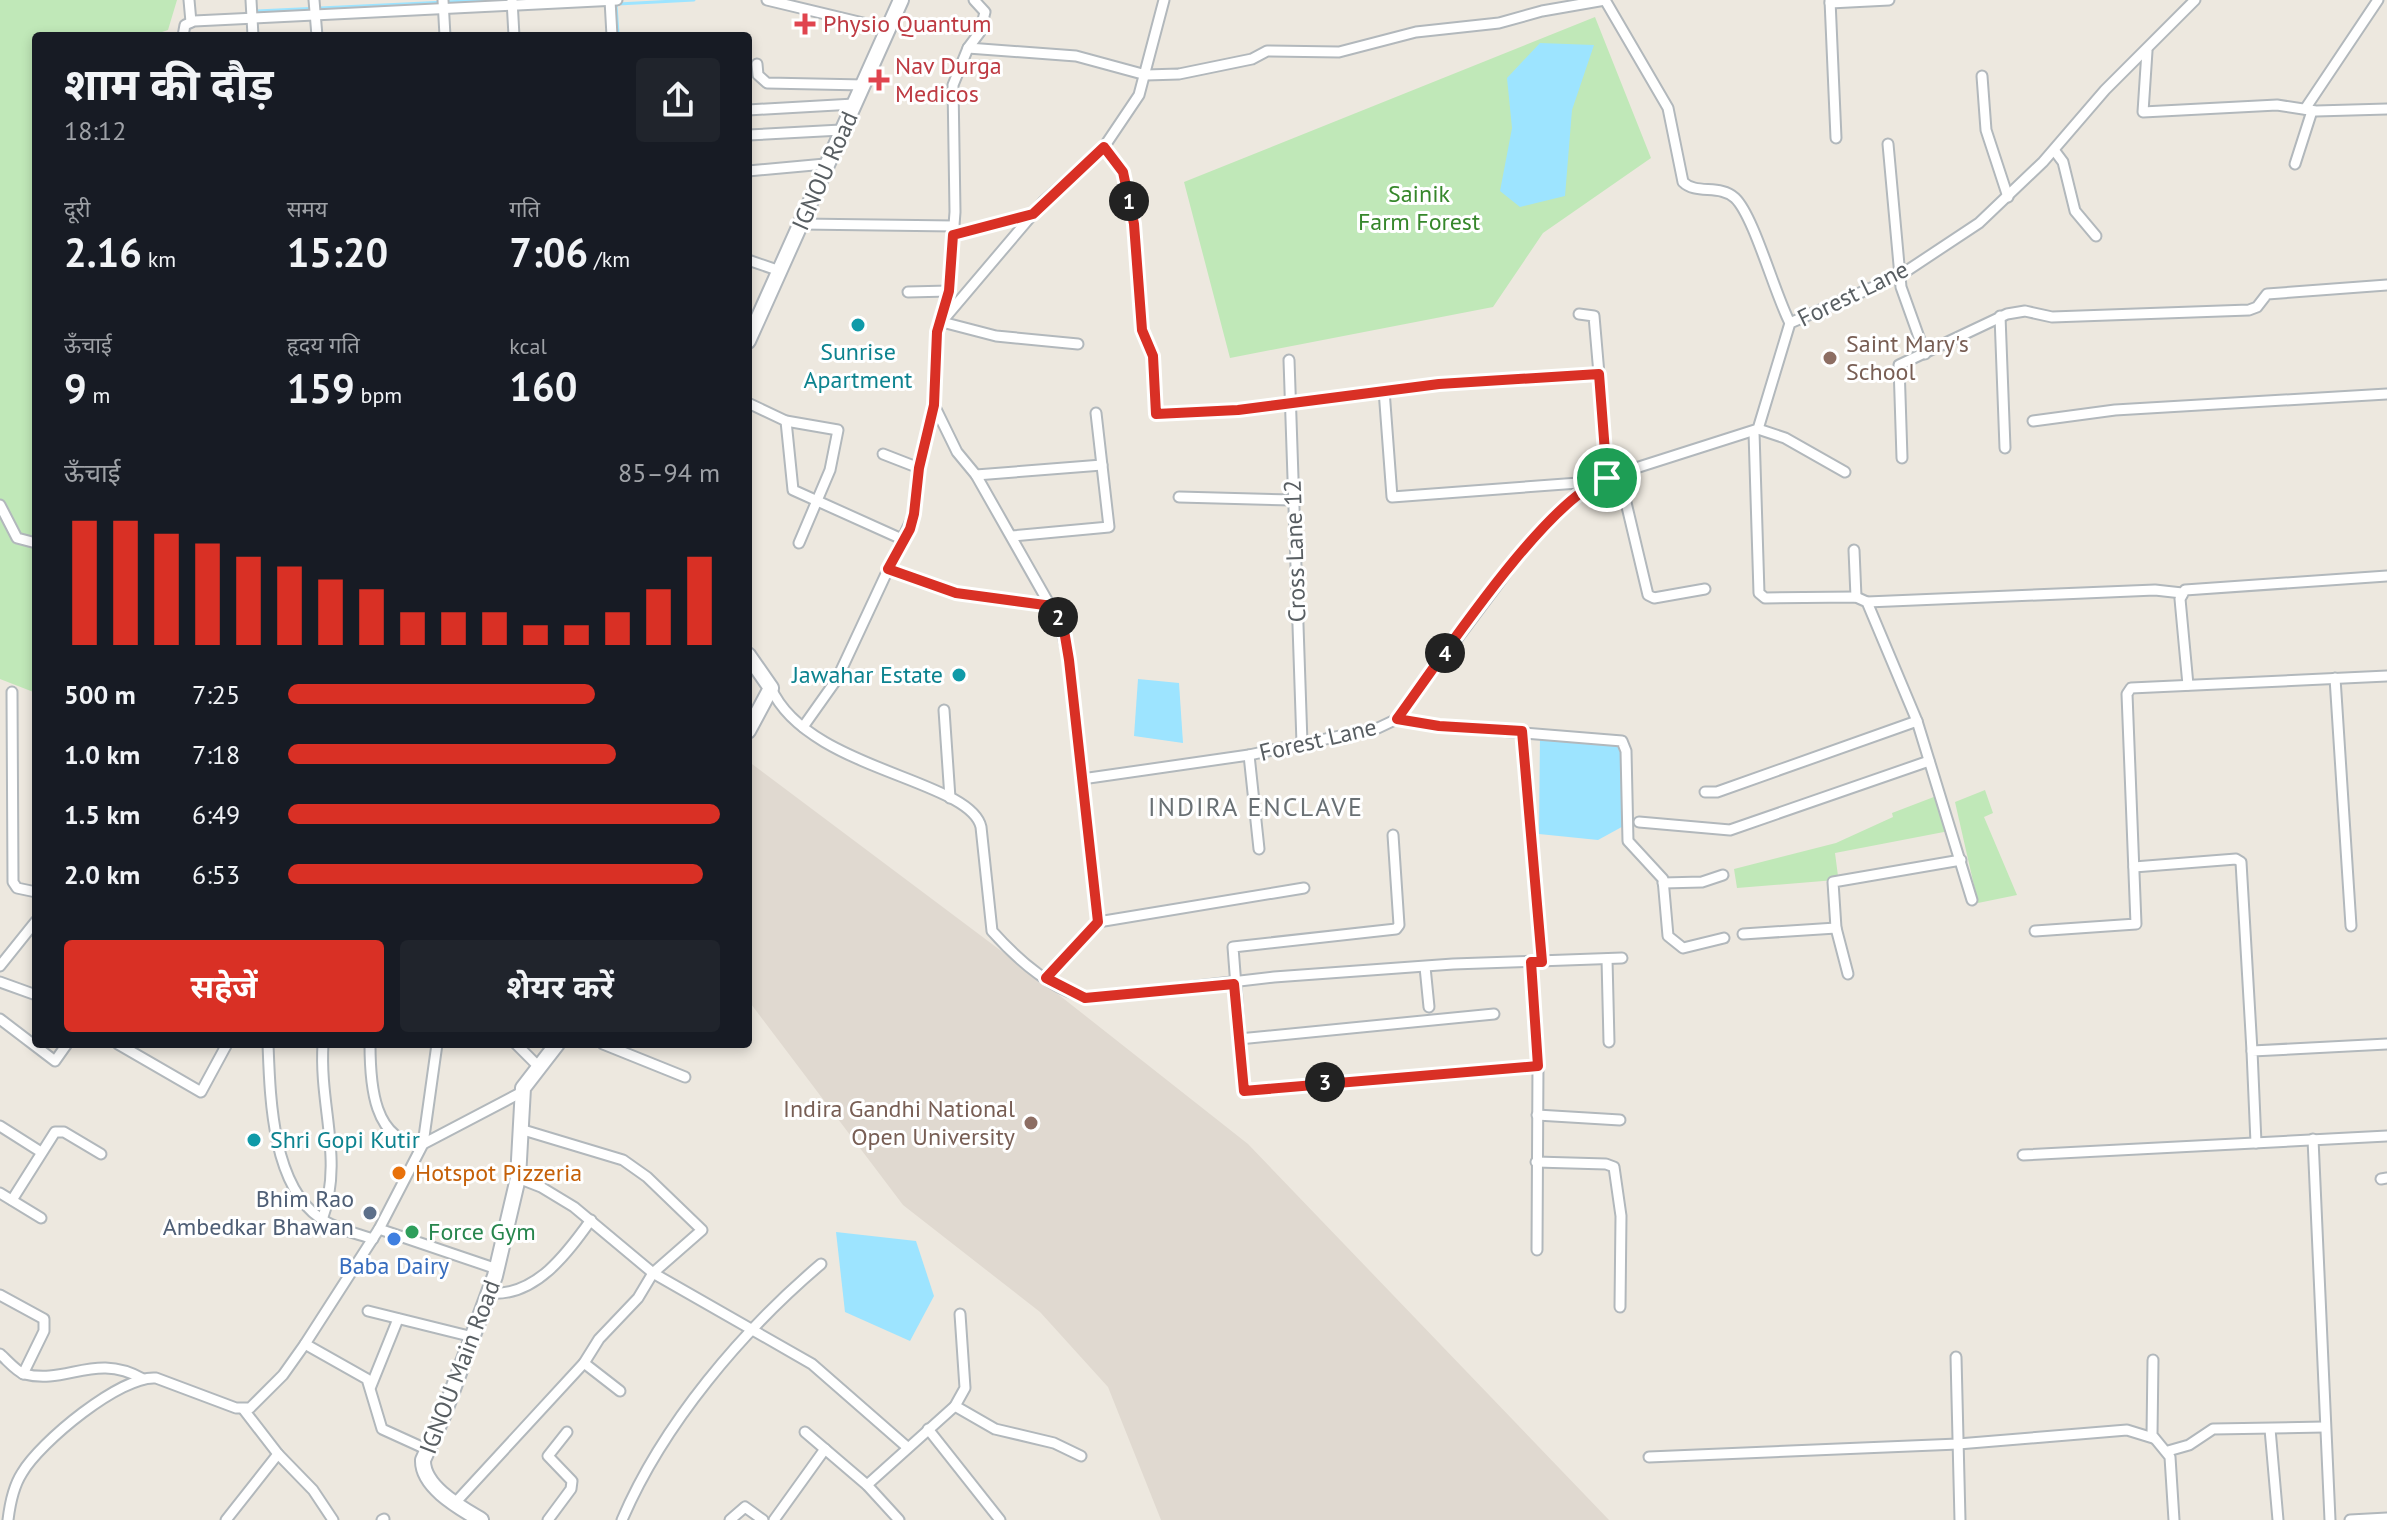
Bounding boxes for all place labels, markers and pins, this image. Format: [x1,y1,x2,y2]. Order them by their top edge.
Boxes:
place label: Physio Quantum [823,8,991,39]
marker: Physio Quantum [794,13,816,35]
place label: Nav Durga Medicos [895,50,1002,109]
marker: Nav Durga Medicos [870,71,888,89]
pin: 1 [1109,181,1149,221]
marker: Sunrise Apartment [849,316,867,334]
place label: Saint Mary's School [1846,328,1969,387]
place label: Sunrise Apartment [804,336,912,395]
marker: Saint Mary's School [1821,349,1839,367]
pin [1573,444,1641,512]
pin: 2 [1038,597,1078,637]
pin: 4 [1425,633,1465,673]
place label: Jawahar Estate [791,659,943,690]
marker: Jawahar Estate [950,666,968,684]
pin: 3 [1305,1062,1345,1102]
place label: Indira Gandhi National Open University [783,1093,1015,1152]
marker: Indira Gandhi National Open University [1022,1114,1040,1132]
place label: Shri Gopi Kutir [270,1124,420,1155]
marker: Shri Gopi Kutir [245,1131,263,1149]
place label: Hotspot Pizzeria [415,1157,582,1188]
marker: Hotspot Pizzeria [390,1164,408,1182]
place label: Bhim Rao Ambedkar Bhawan [163,1183,354,1242]
marker: Bhim Rao Ambedkar Bhawan [361,1204,379,1222]
place label: Force Gym [428,1216,536,1247]
marker: Force Gym [403,1223,421,1241]
marker: Baba Dairy [385,1230,403,1248]
place label: Baba Dairy [339,1250,449,1281]

